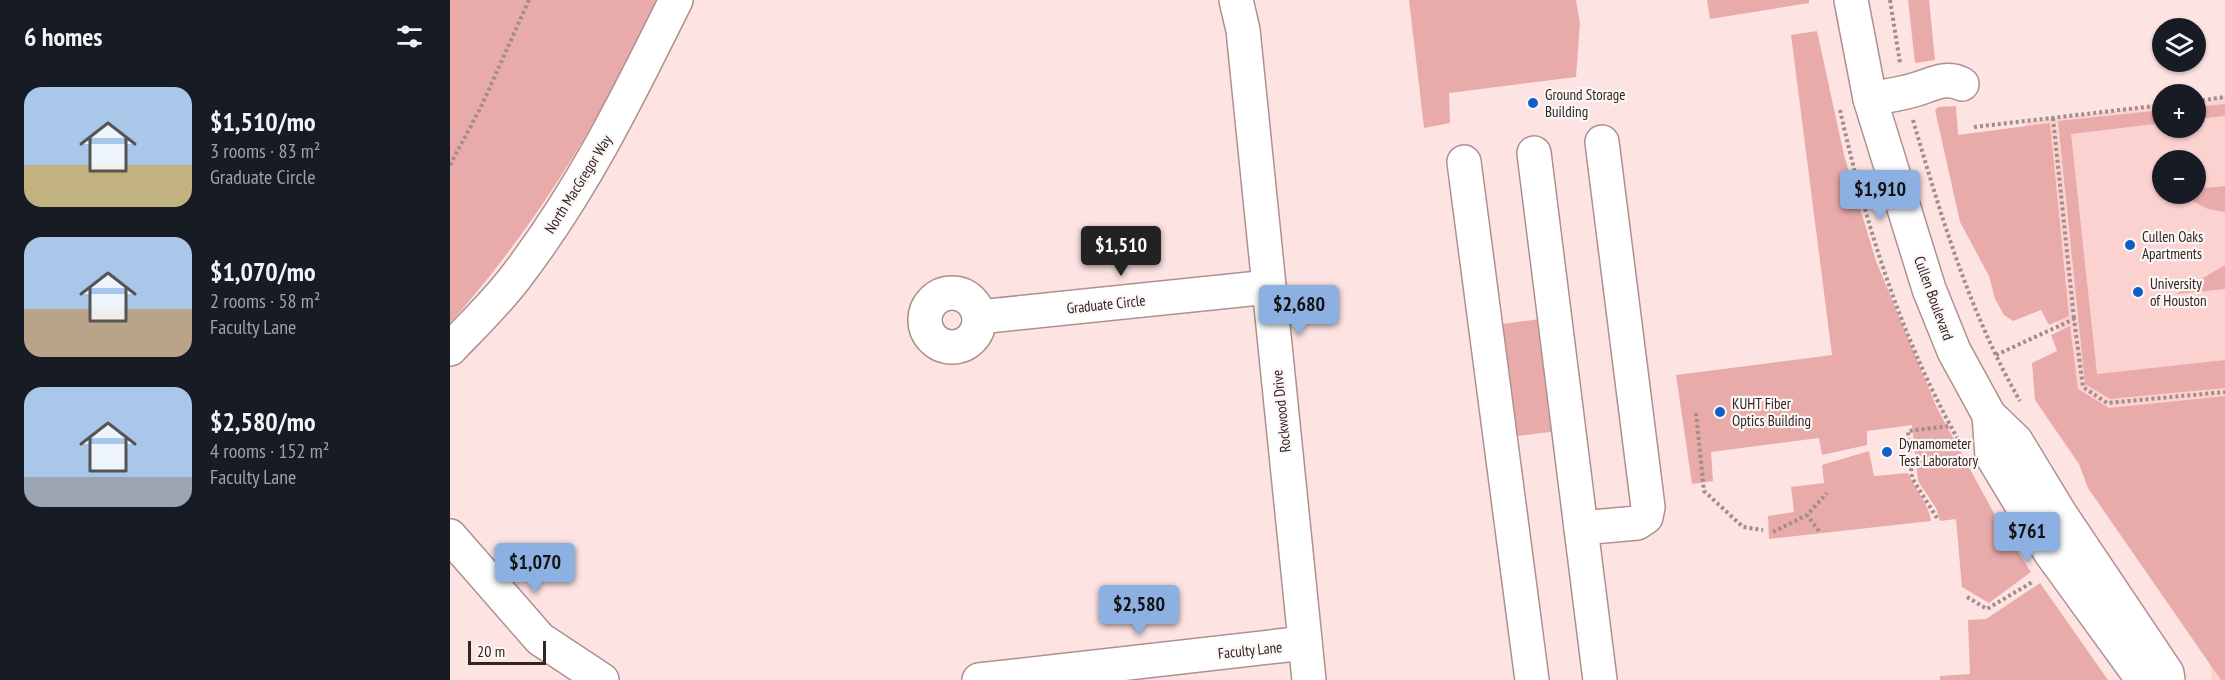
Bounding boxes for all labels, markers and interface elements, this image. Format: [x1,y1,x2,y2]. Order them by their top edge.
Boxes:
map controls [2152,18,2206,204]
button: layers [2152,18,2206,72]
text: 6 homes [24,20,102,53]
icon: filters [393,20,426,53]
button: + [2152,84,2206,138]
place label: Ground Storage Building [1545,85,1625,121]
marker: Ground Storage Building [1526,96,1540,110]
text: $1,510/mo [210,105,316,138]
icon: home [72,111,144,183]
street label: North MacGregor Way [540,131,616,237]
text: 3 rooms · 83 m² [210,138,320,164]
button: − [2152,150,2206,204]
text: Graduate Circle [210,164,316,190]
pin: $1,910 [1831,170,1929,221]
text: $1,910 [1854,176,1906,202]
pin: $1,510 [1072,226,1170,277]
place label: Cullen Oaks Apartments [2142,227,2203,263]
text: $1,510 [1095,232,1147,258]
marker: Cullen Oaks Apartments [2123,238,2137,252]
street label: Cullen Boulevard [1910,253,1958,343]
text: $1,070/mo [210,255,316,288]
icon: home [72,261,144,333]
place label: University of Houston [2150,274,2207,310]
pin: $2,680 [1250,285,1348,336]
marker: University of Houston [2131,285,2145,299]
text: 2 rooms · 58 m² [210,288,320,314]
street label: Graduate Circle [1066,290,1146,318]
text: $2,680 [1273,291,1325,317]
text: Faculty Lane [210,314,296,340]
street label: Rockwood Drive [1267,369,1295,453]
place label: KUHT Fiber Optics Building [1732,394,1811,430]
text: $2,580/mo [210,405,316,438]
marker: KUHT Fiber Optics Building [1713,405,1727,419]
icon: home [72,411,144,483]
place label: Dynamometer Test Laboratory [1899,434,1978,470]
text: 4 rooms · 152 m² [210,438,329,464]
marker: Dynamometer Test Laboratory [1880,445,1894,459]
text: Faculty Lane [210,464,296,490]
pin: $761 [1991,512,2063,563]
text: $761 [2008,518,2046,544]
pin: $1,070 [486,543,584,594]
text: $1,070 [509,549,561,575]
pin: $2,580 [1090,585,1188,636]
text: $2,580 [1113,591,1165,617]
street label: Faculty Lane [1217,637,1283,663]
scale bar [468,638,546,666]
text: 20 m [477,641,505,661]

